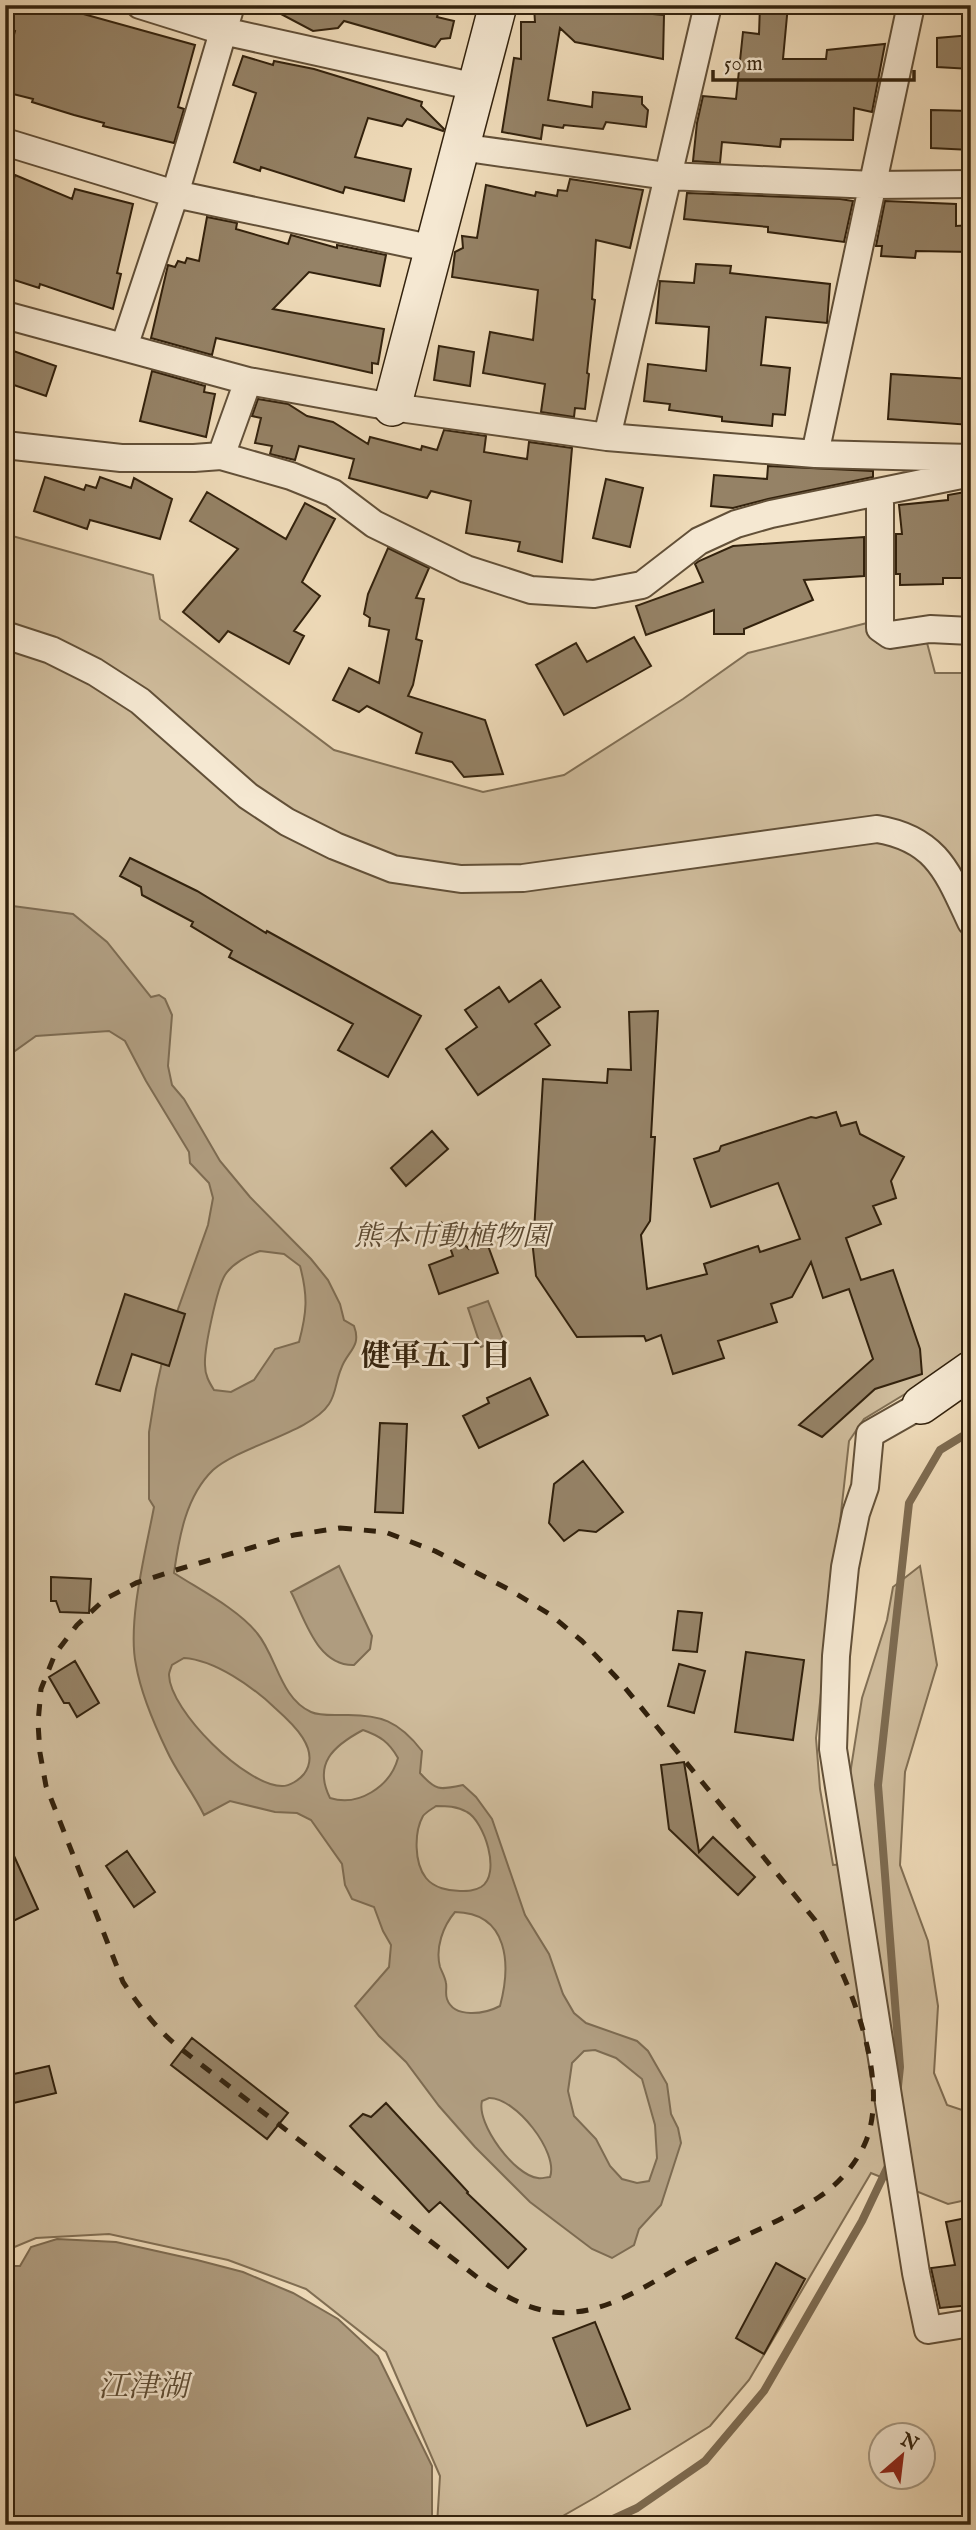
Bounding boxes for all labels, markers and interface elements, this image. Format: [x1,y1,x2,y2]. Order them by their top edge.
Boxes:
scale bar [713,38,915,82]
text: 50 m [724,51,763,78]
park label: 熊本市動植物園 [354,1220,554,1255]
district label: 健軍五丁目 [361,1338,511,1376]
water label: 江津湖 [98,2369,193,2407]
north arrow [867,2422,937,2492]
text: N [895,2428,922,2457]

